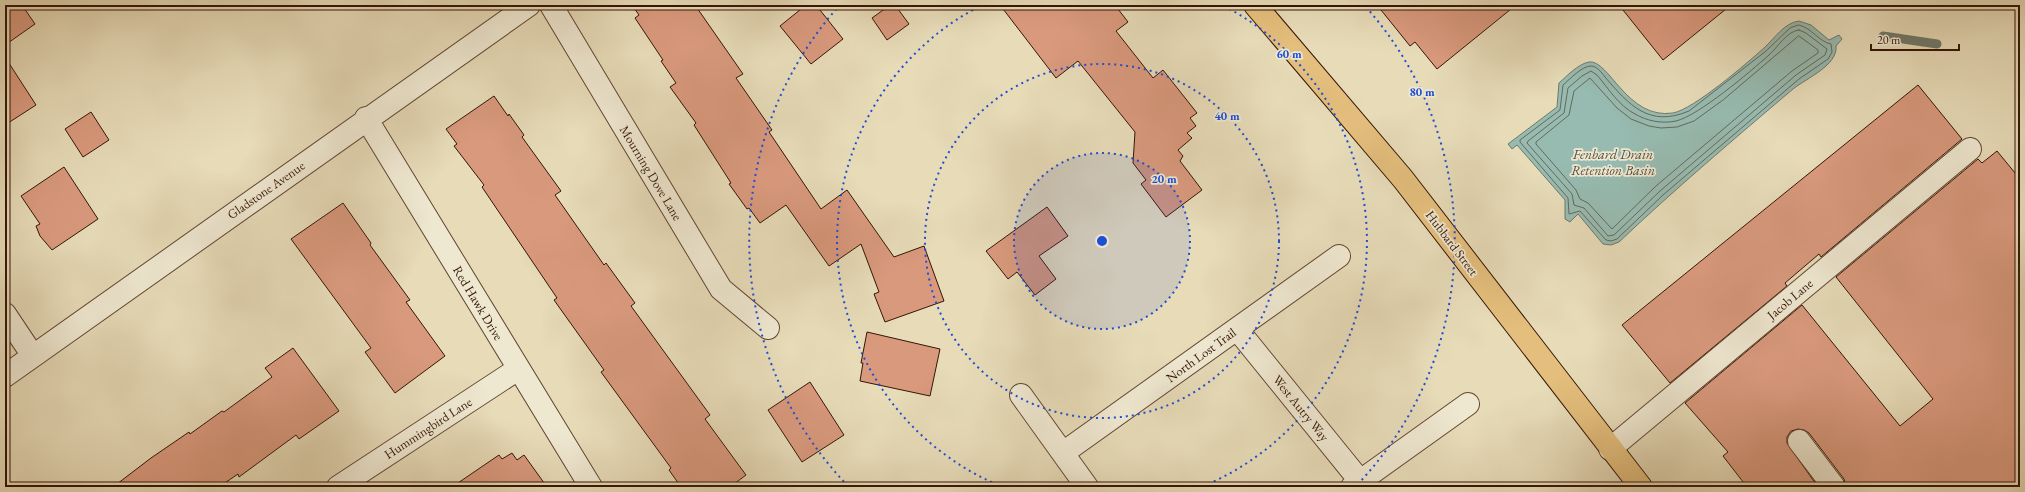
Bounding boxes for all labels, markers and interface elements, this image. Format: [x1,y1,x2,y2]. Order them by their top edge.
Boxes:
scale bar [1871,26,1959,52]
text: 20 m [1877,32,1901,48]
text: 60 m [1276,46,1302,62]
text: 80 m [1409,84,1435,100]
text: 40 m [1214,108,1240,124]
street label: Mourning Dove Lane [616,122,686,224]
water label: Fenbard Drain Retention Basin [1571,145,1655,179]
street label: Gladstone Avenue [224,157,308,223]
text: 20 m [1151,171,1177,187]
street label: Hubbard Street [1422,207,1482,279]
centre of rings [1095,234,1109,248]
street label: Red Hawk Drive [449,263,507,343]
street label: Jacob Lane [1763,275,1817,324]
street label: North Lost Trail [1163,324,1239,386]
street label: West Autry Way [1269,371,1333,445]
street label: Hummingbird Lane [381,393,475,463]

